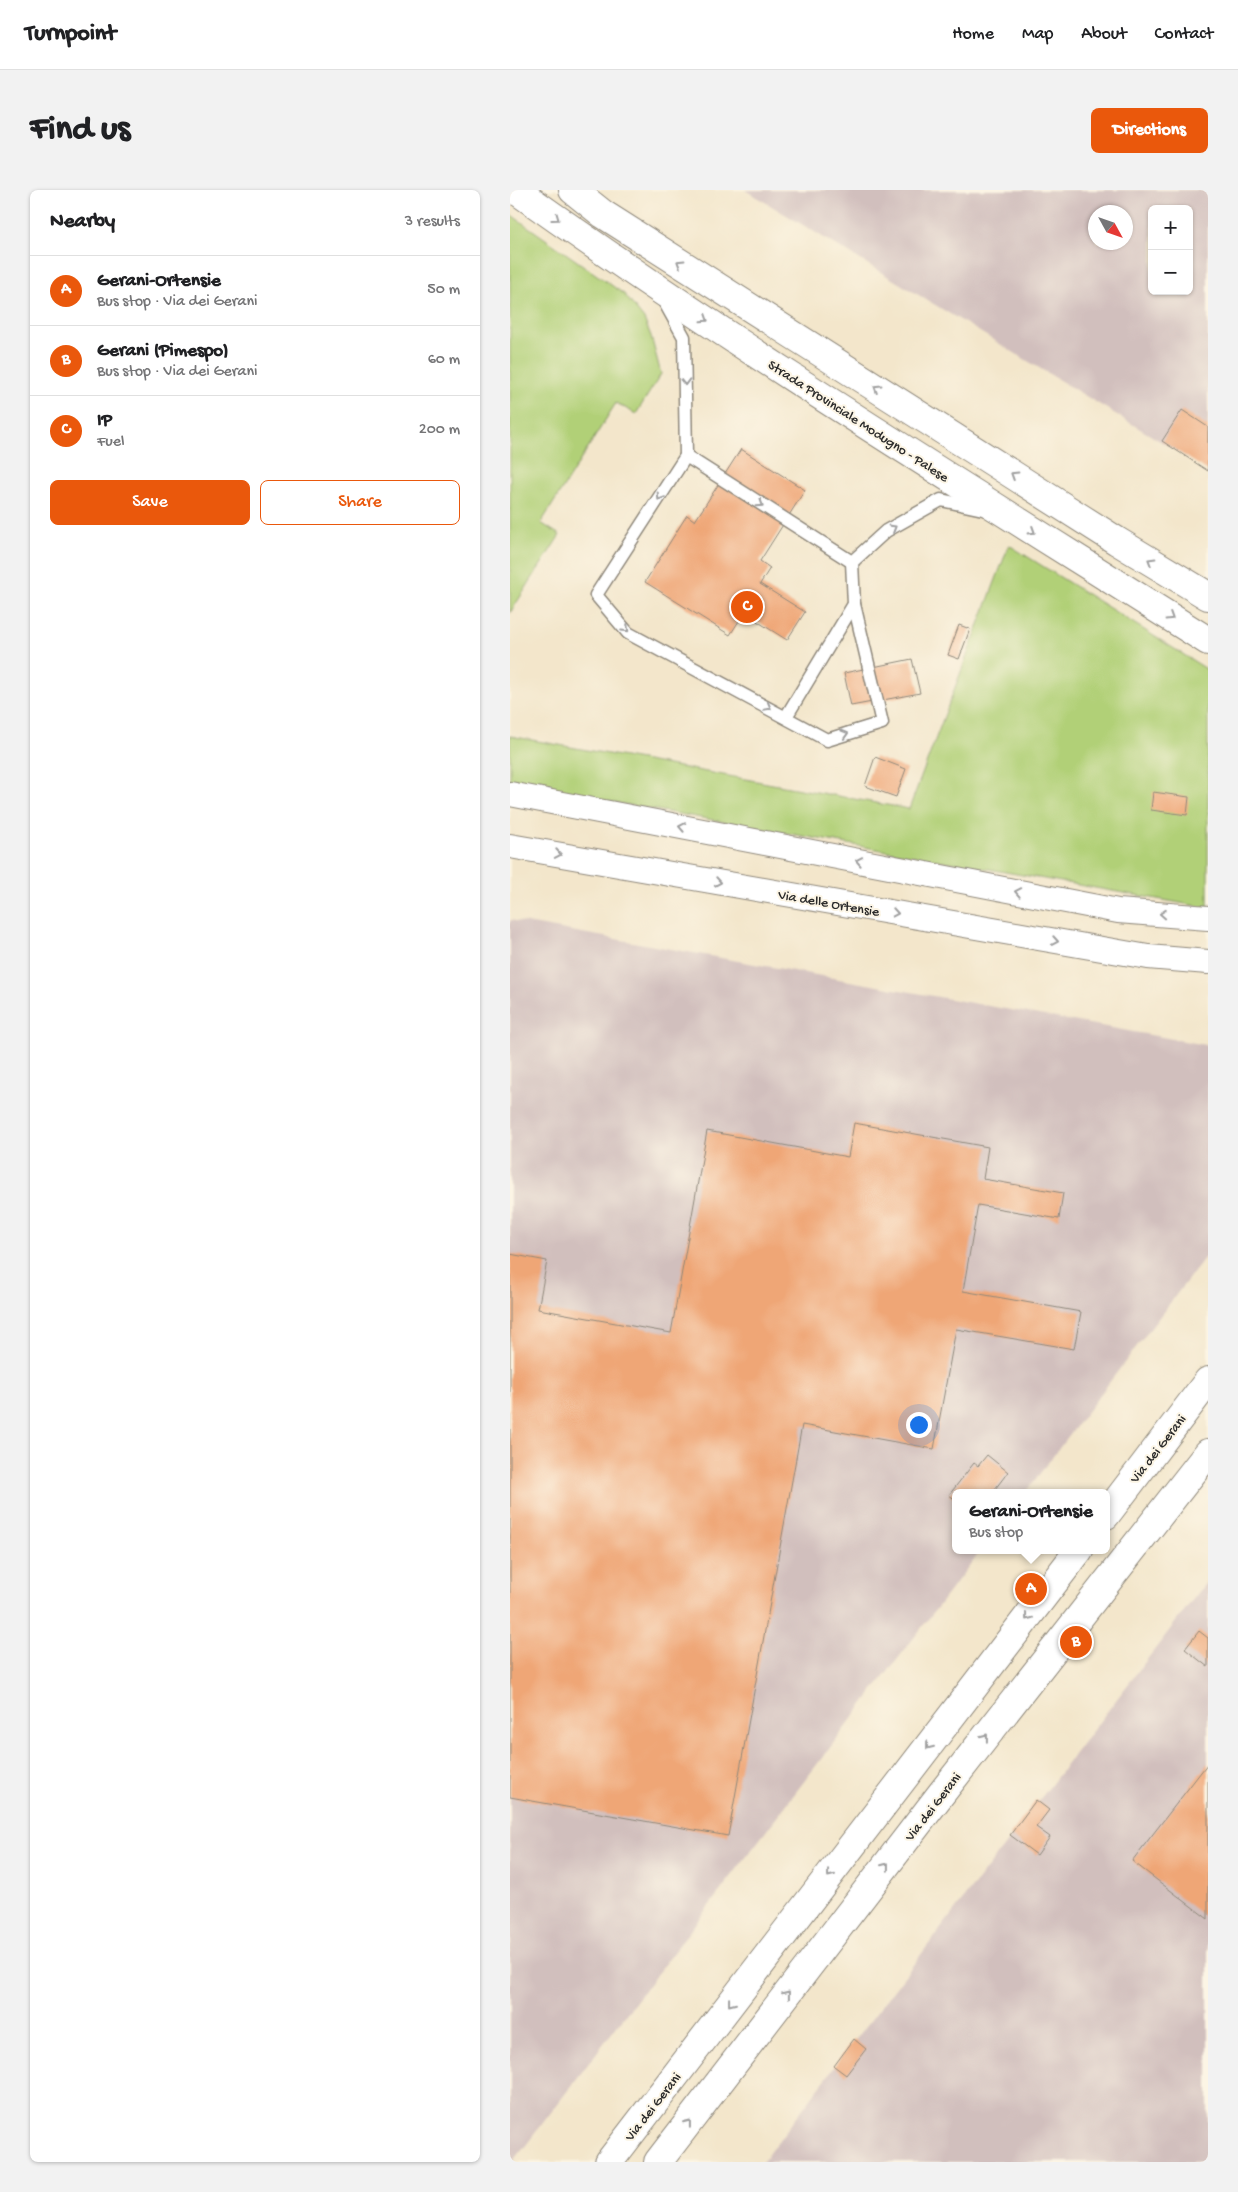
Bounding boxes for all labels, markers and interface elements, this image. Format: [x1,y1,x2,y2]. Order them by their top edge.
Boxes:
text: Turnpoint [25,20,116,49]
text: Home [952,24,994,45]
text: Map [1022,24,1053,45]
text: About [1081,24,1127,45]
text: Contact [1155,24,1213,45]
button: Directions [1091,108,1208,153]
text: Find us [30,110,130,151]
north arrow [1088,205,1133,250]
map controls [1148,205,1193,295]
button: + [1148,205,1193,250]
text: Nearby [50,210,115,235]
one-way arrow [550,212,560,221]
text: 3 results [405,213,460,232]
button: − [1148,250,1193,295]
one-way arrow [677,260,686,269]
text: Gerani-Ortensie [97,270,221,293]
text: A [61,281,71,300]
text: 50 m [427,281,460,300]
text: Bus stop · Via dei Gerani [97,293,257,312]
one-way arrow [699,313,709,322]
text: Gerani (Pimespo) [97,340,229,363]
text: B [62,351,70,370]
text: 60 m [428,351,460,370]
street label: Strada Provinciale Modugno - Palese [764,357,952,487]
text: Bus stop · Via dei Gerani [97,363,257,382]
one-way arrow [680,378,690,386]
one-way arrow [873,385,882,394]
text: IP [97,410,112,433]
text: C [62,421,70,440]
text: 200 m [419,421,460,440]
text: Fuel [97,433,124,452]
one-way arrow [1010,472,1019,481]
button: Save [50,480,250,525]
button: Share [260,480,460,525]
one-way arrow [656,492,666,501]
one-way arrow [755,497,764,507]
one-way arrow [887,524,896,534]
one-way arrow [1027,525,1036,535]
one-way arrow [1148,558,1157,568]
pin: C [731,588,763,626]
one-way arrow [1165,611,1174,621]
one-way arrow [620,623,629,632]
one-way arrow [763,701,772,711]
one-way arrow [841,730,849,740]
one-way arrow [678,822,686,833]
one-way arrow [554,849,562,859]
one-way arrow [854,856,863,867]
one-way arrow [714,877,722,887]
street label: Via delle Ortensie [776,887,881,922]
one-way arrow [1014,887,1023,897]
one-way arrow [891,908,900,918]
one-way arrow [1159,909,1167,920]
one-way arrow [1051,936,1060,946]
your location [906,1412,932,1438]
street label: Via dei Gerani [1126,1412,1191,1488]
popup [952,1489,1110,1554]
text: Gerani-Ortensie [969,1501,1093,1524]
text: Bus stop [969,1524,1023,1543]
pin: A [1015,1570,1047,1608]
one-way arrow [1025,1611,1033,1620]
pin: B [1060,1623,1092,1661]
one-way arrow [980,1734,988,1743]
one-way arrow [925,1740,934,1749]
street label: Via dei Gerani [901,1770,966,1846]
one-way arrow [880,1862,889,1871]
one-way arrow [827,1868,835,1877]
one-way arrow [781,1991,790,2000]
one-way arrow [728,1997,736,2006]
street label: Via dei Gerani [621,2070,686,2146]
one-way arrow [682,2119,691,2129]

